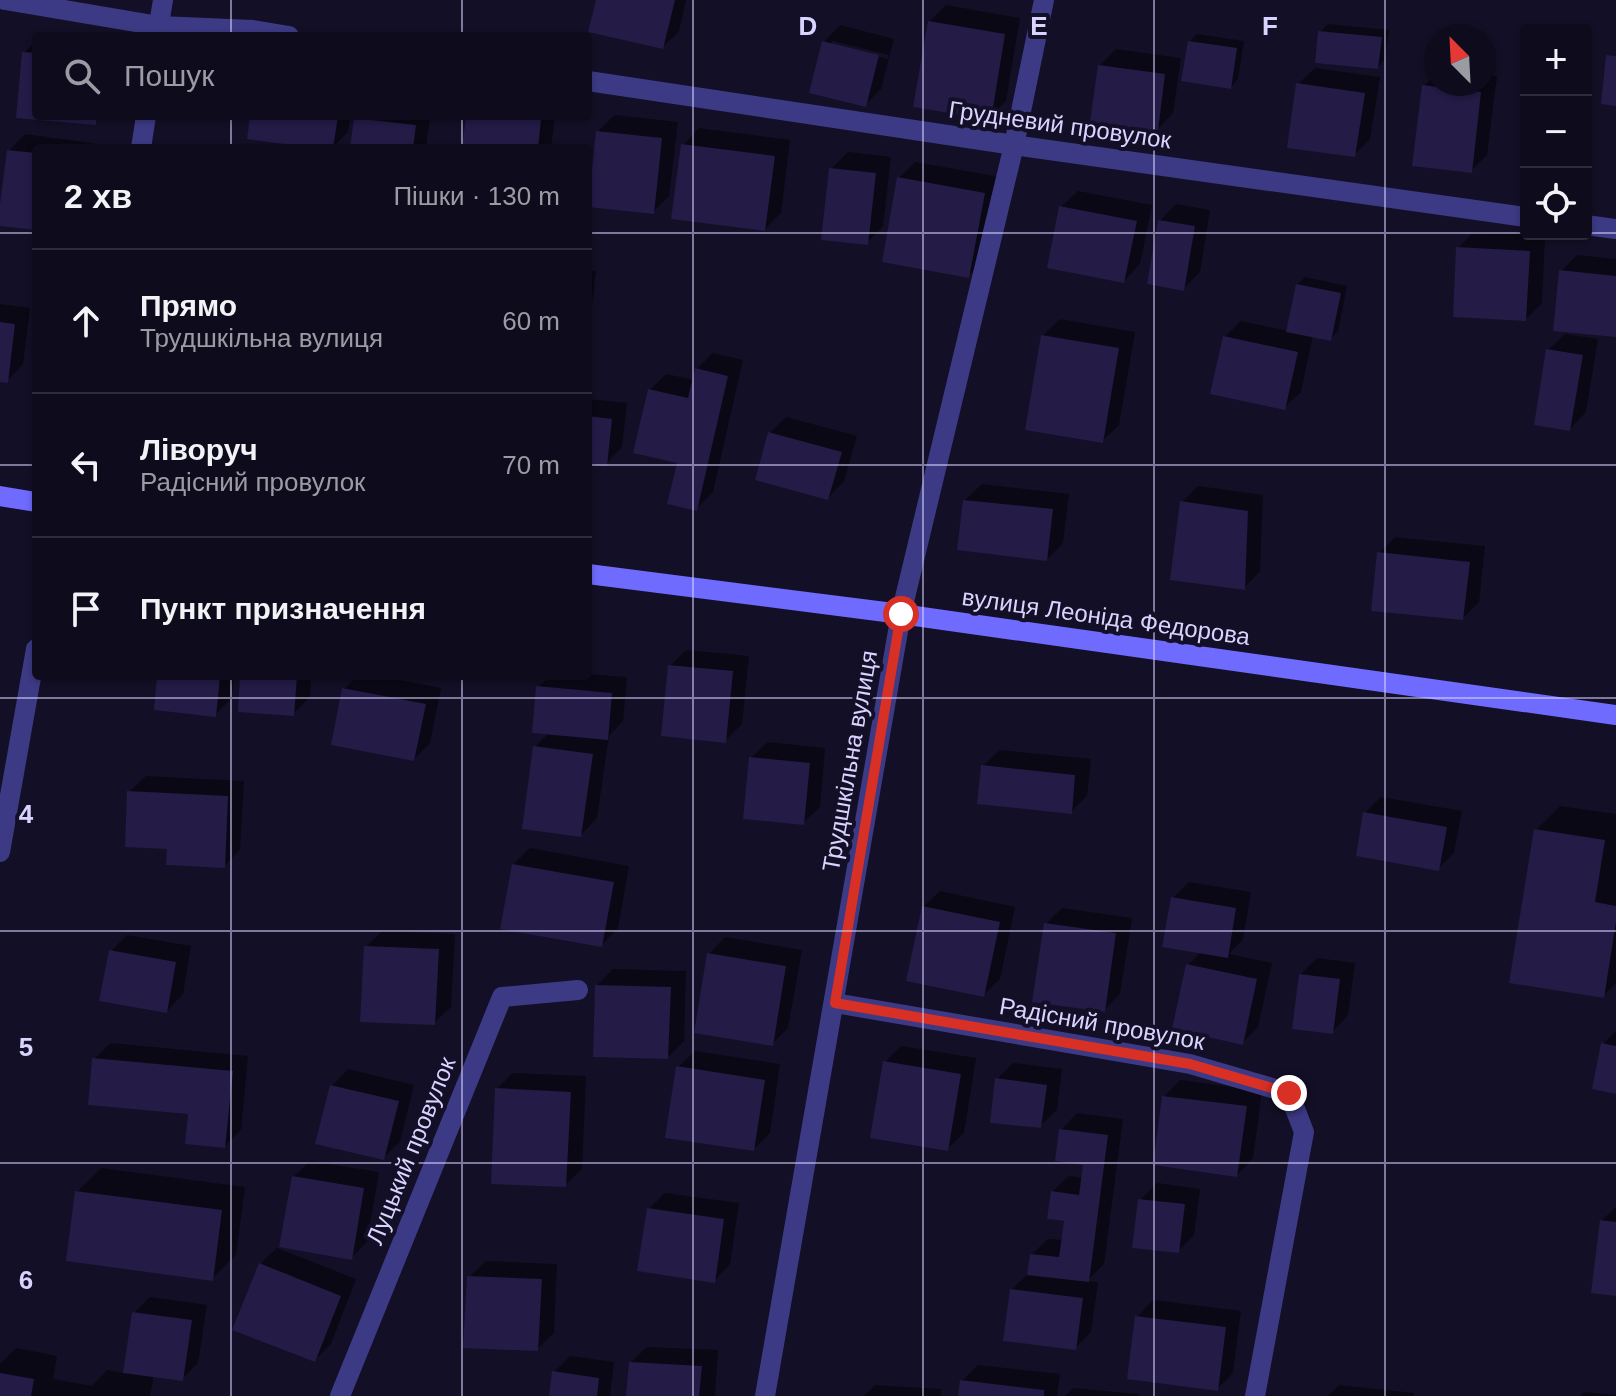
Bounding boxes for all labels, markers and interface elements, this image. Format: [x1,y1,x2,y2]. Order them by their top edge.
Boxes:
text: D [799,11,817,41]
text: E [1030,11,1048,41]
text: F [1262,11,1278,41]
north arrow [1424,24,1496,96]
map controls [1520,24,1592,240]
button: + [1520,24,1592,96]
search box [32,32,592,120]
icon: search [60,54,104,98]
text: Пошук [124,59,214,92]
street label: Грудневий провулок [947,96,1173,154]
button: − [1520,96,1592,168]
button: locate [1520,168,1592,240]
text: 2 хв [64,177,132,215]
text: Пішки · 130 m [393,181,560,211]
text: Прямо [140,289,237,322]
icon: ahead [64,299,108,343]
text: 60 m [502,306,560,336]
text: Трудшкільна вулиця [140,323,383,353]
text: Ліворуч [140,433,258,466]
icon: left [64,443,108,487]
text: 70 m [502,450,560,480]
text: Радісний провулок [140,467,365,497]
street label: вулиця Леоніда Федорова [960,583,1252,650]
icon: arrive [64,587,108,631]
text: Пункт призначення [140,592,426,625]
route start [883,596,919,632]
street label: Трудшкільна вулиця [817,648,882,874]
text: 4 [19,799,34,829]
street label: Радісний провулок [997,992,1207,1055]
text: 5 [19,1032,33,1062]
street label: Луцький провулок [361,1053,461,1248]
route end [1271,1075,1307,1111]
text: 6 [19,1265,33,1295]

